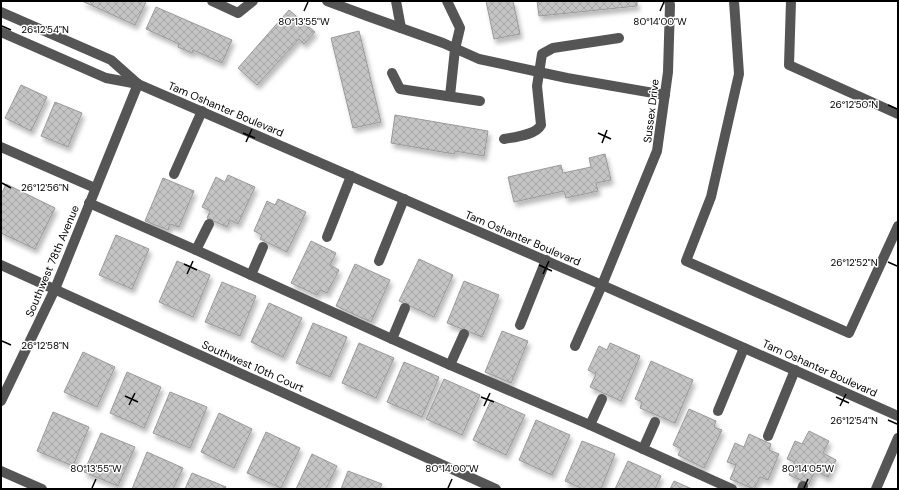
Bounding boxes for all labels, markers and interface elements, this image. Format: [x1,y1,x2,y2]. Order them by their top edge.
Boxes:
text: 80°13'55"W [278,15,330,28]
text: 80°14'00"W [633,15,687,28]
text: 26°12'54"N [21,23,69,36]
street label: Tam Oshanter Boulevard [166,78,286,140]
street label: Sussex Drive [640,78,662,144]
text: 26°12'50"N [830,98,878,111]
text: 26°12'56"N [21,181,69,194]
street label: Southwest 78th Avenue [22,203,82,319]
street label: Tam Oshanter Boulevard [463,207,583,269]
text: 26°12'52"N [830,256,878,269]
street label: Tam Oshanter Boulevard [760,336,880,400]
street label: Southwest 10th Court [200,337,306,395]
text: 26°12'58"N [21,339,69,352]
text: 26°12'54"N [830,414,878,427]
text: 80°13'55"W [70,462,122,475]
text: 80°14'00"W [425,462,479,475]
text: 80°14'05"W [782,462,835,475]

